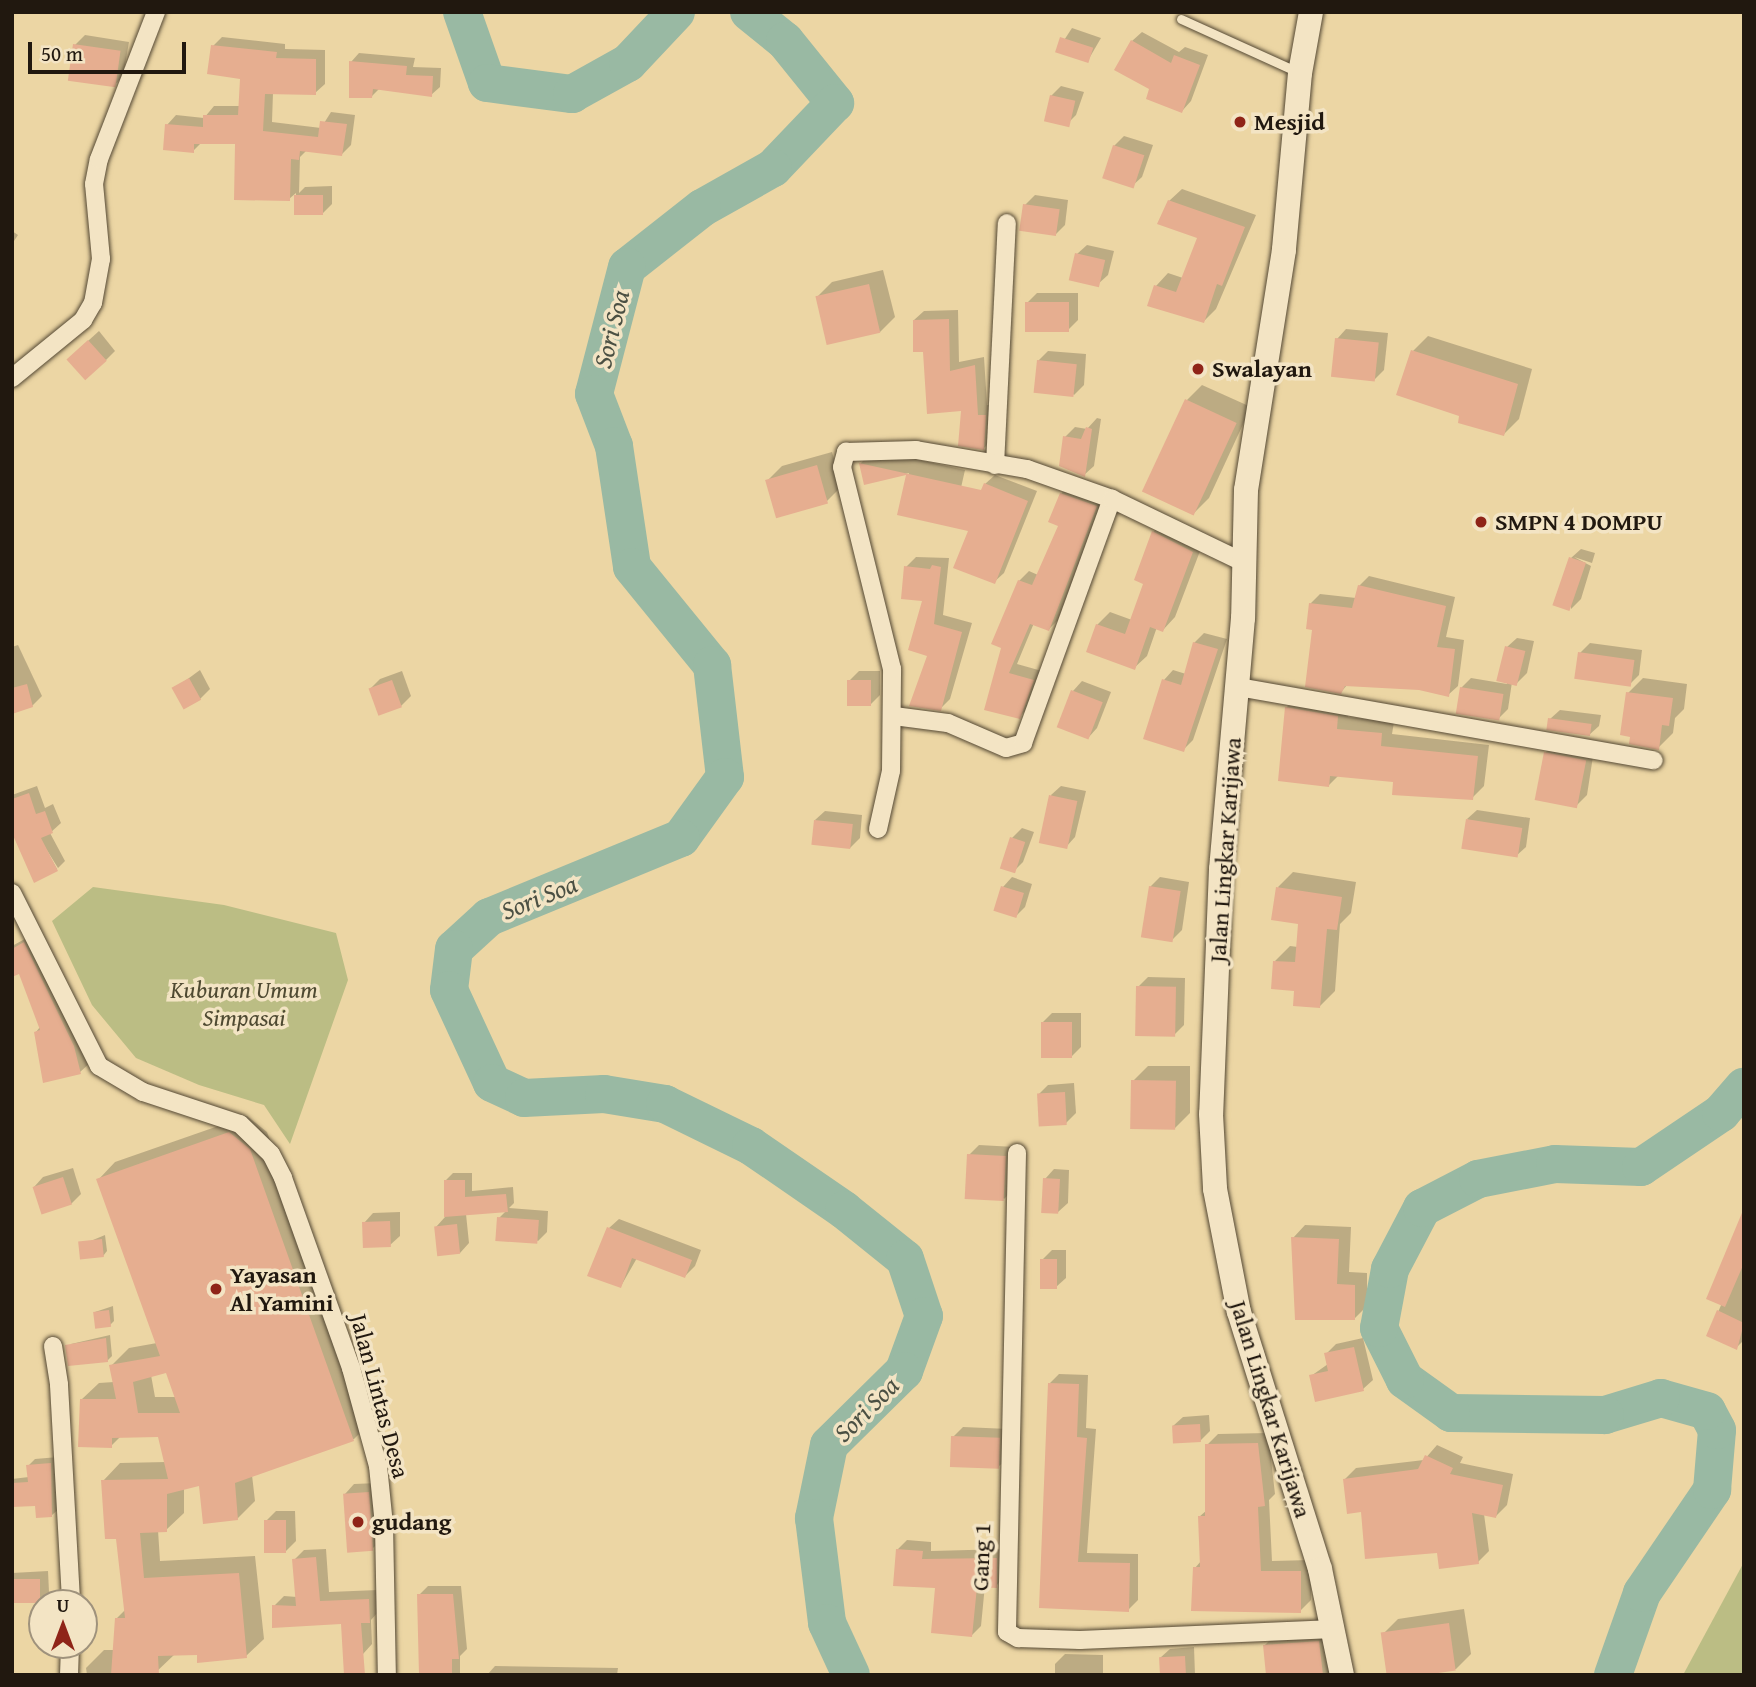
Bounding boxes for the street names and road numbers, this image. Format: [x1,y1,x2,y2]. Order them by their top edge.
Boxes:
street label: Jalan Lingkar Karijawa [1203,736,1247,964]
street label: Jalan Lingkar Karijawa [1224,1297,1318,1521]
street label: Jalan Lintas Desa [344,1311,416,1481]
street label: Gang 1 [965,1523,997,1591]

